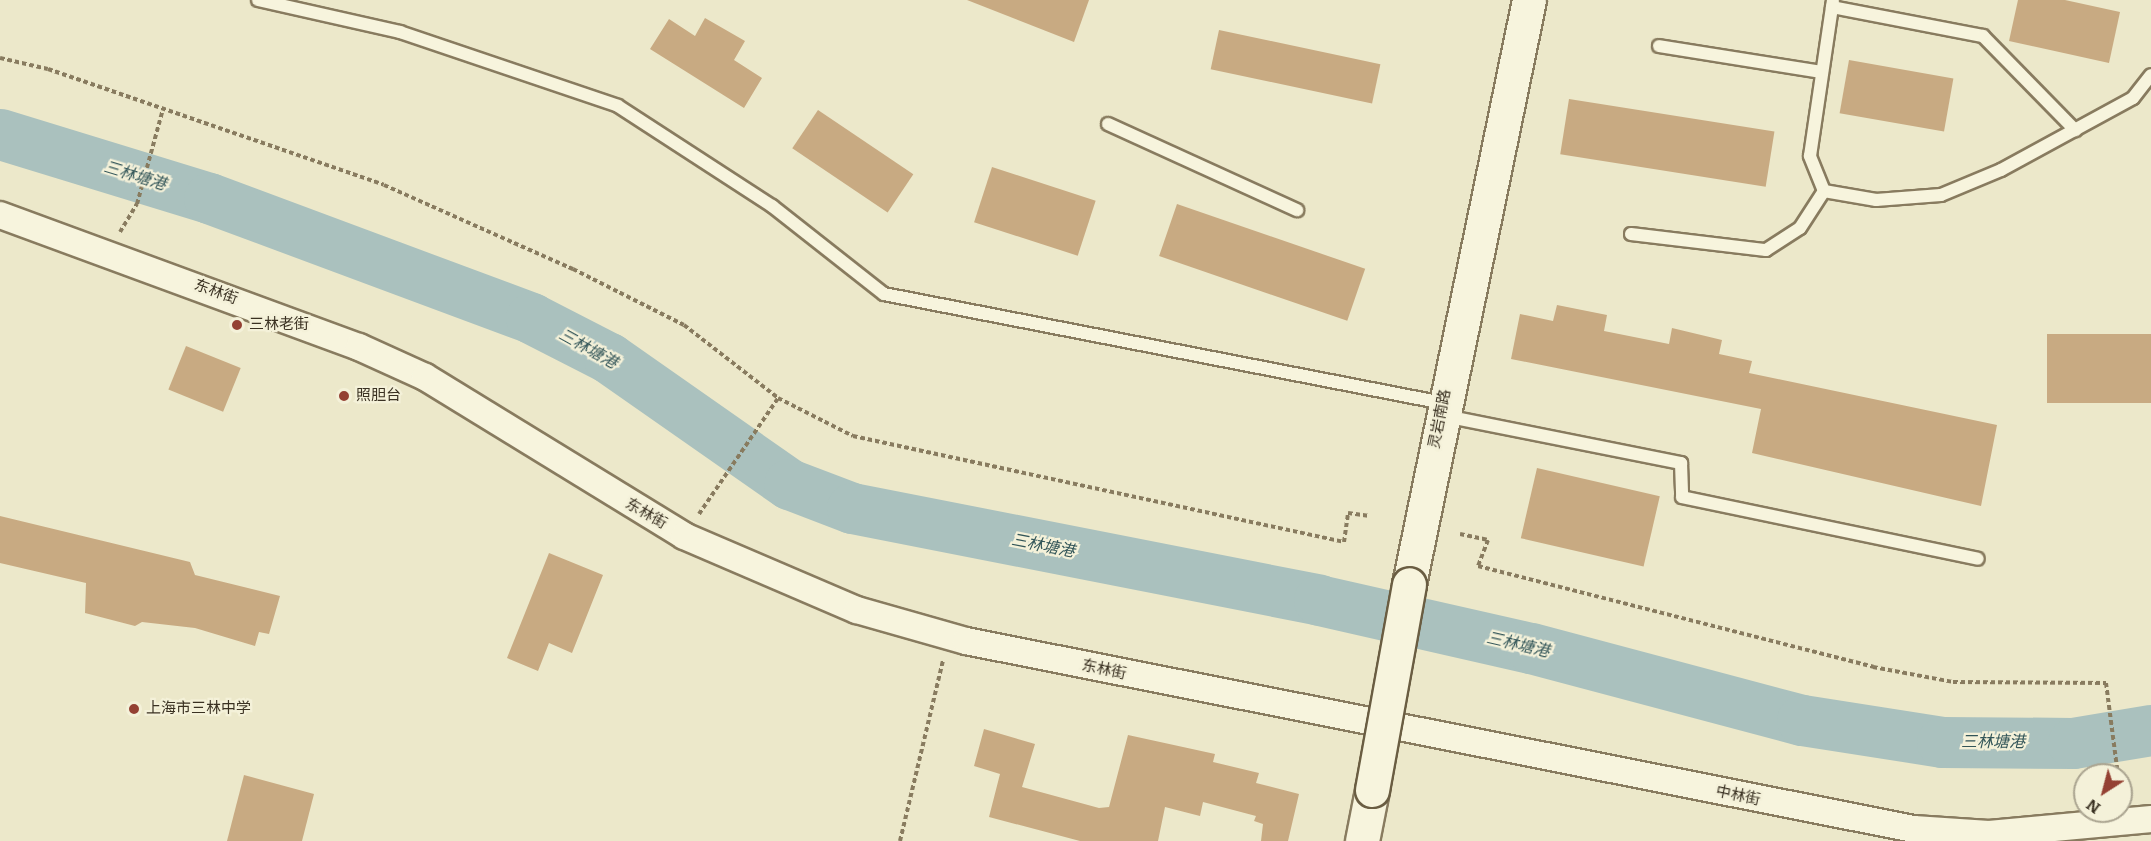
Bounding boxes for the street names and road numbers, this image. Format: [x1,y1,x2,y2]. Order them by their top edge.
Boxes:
street label: 东林街 [192,276,240,308]
street label: 灵岩南路 [1425,388,1455,450]
street label: 东林街 [622,495,670,533]
street label: 东林街 [1080,657,1128,683]
street label: 中林街 [1714,783,1762,809]

